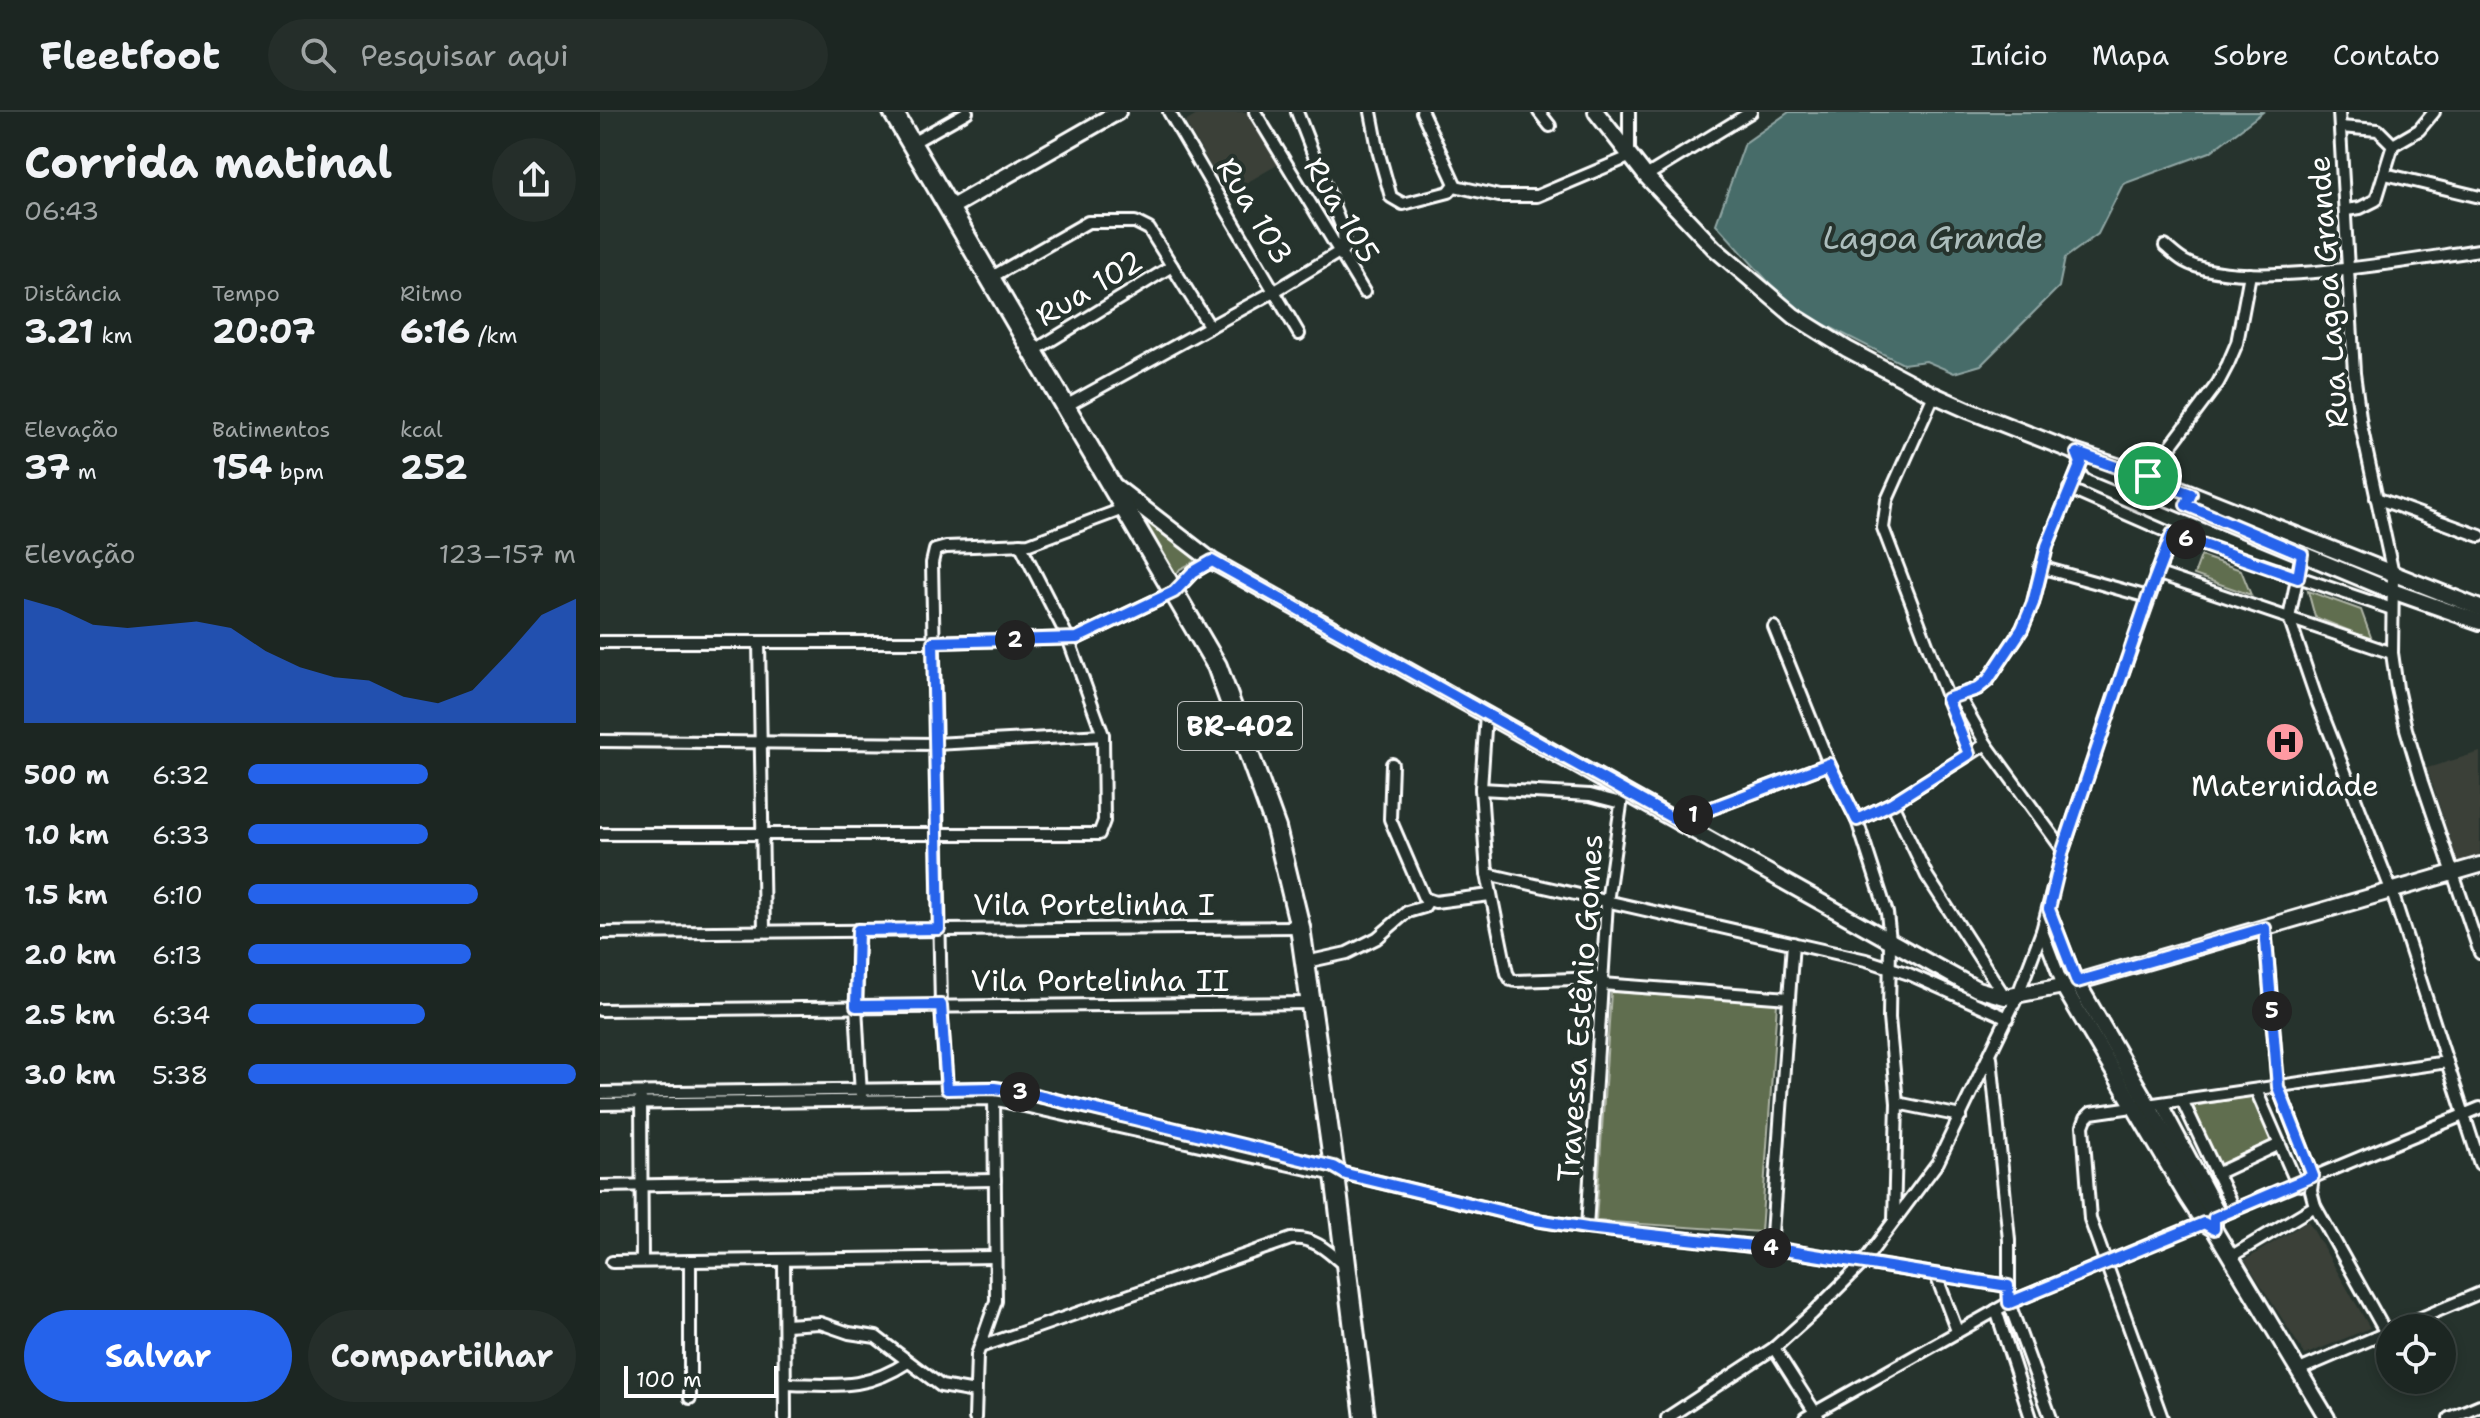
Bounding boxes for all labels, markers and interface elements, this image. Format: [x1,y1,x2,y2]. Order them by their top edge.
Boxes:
search box [268,19,828,91]
text: Fleetfoot [40,30,220,81]
icon: search [296,33,340,77]
text: Pesquisar aqui [360,35,569,76]
text: Início [1971,36,2048,74]
text: Mapa [2092,36,2169,74]
text: Sobre [2213,36,2289,74]
text: Contato [2333,36,2440,74]
text: Corrida matinal [24,133,392,192]
button: share [492,138,576,222]
street label: Rua 105 [1294,149,1390,271]
street label: Rua 103 [1207,150,1303,272]
street label: Rua Lagoa Grande [2298,154,2358,430]
text: 06:43 [24,193,99,228]
water label: Lagoa Grande [1822,216,2044,259]
street label: Rua 102 [1028,240,1150,336]
text: Distância [24,279,121,308]
text: Tempo [212,279,280,308]
text: Ritmo [400,279,463,308]
text: 3.21 [24,308,94,354]
text: 20:07 [212,308,316,354]
text: 6:16 [400,308,471,354]
text: km [94,321,133,350]
text: /km [471,321,517,350]
text: Elevação [24,415,118,444]
text: Batimentos [212,415,330,444]
text: kcal [400,415,443,444]
pin [2114,442,2182,510]
text: 37 [24,444,70,490]
text: 154 [212,444,272,490]
text: 252 [400,444,468,490]
icon: arrive [2126,454,2170,498]
text: m [70,457,97,486]
text: bpm [272,457,324,486]
pin: 6 [2166,519,2206,559]
text: 6 [2178,524,2194,553]
text: Elevação [24,536,135,571]
text: 123–157 m [439,536,576,571]
pin: 2 [995,620,1035,660]
text: 2 [1007,625,1023,654]
road number: BR-402 [1178,702,1302,750]
hospital icon: Maternidade [2264,721,2306,763]
text: 500 m [24,757,109,792]
text: 6:32 [152,757,210,792]
place label: Maternidade [2191,765,2379,806]
pin: 1 [1673,795,1713,835]
text: 1 [1688,800,1698,829]
text: 1.0 km [24,817,109,852]
text: 6:33 [152,817,210,852]
street label: Travessa Estênio Gomes [1547,832,1613,1184]
text: 1.5 km [24,877,108,912]
text: 6:10 [152,877,203,912]
street label: Vila Portelinha I [973,884,1215,925]
text: 2.0 km [24,937,116,972]
text: 6:13 [152,937,202,972]
street label: Vila Portelinha II [971,960,1229,1001]
pin: 5 [2252,991,2292,1031]
text: 5 [2265,996,2279,1025]
text: 2.5 km [24,997,115,1032]
text: 6:34 [152,997,210,1032]
text: 3.0 km [24,1057,116,1092]
text: 5:38 [152,1057,208,1092]
pin: 3 [1000,1072,1040,1112]
text: 3 [1012,1077,1028,1106]
pin: 4 [1751,1228,1791,1268]
text: 4 [1763,1233,1779,1262]
button: Salvar [24,1310,292,1402]
button: Compartilhar [308,1310,576,1402]
map controls [2376,1314,2456,1394]
button: locate [2376,1314,2456,1394]
scale bar [624,1362,778,1398]
text: 100 m [636,1365,702,1394]

